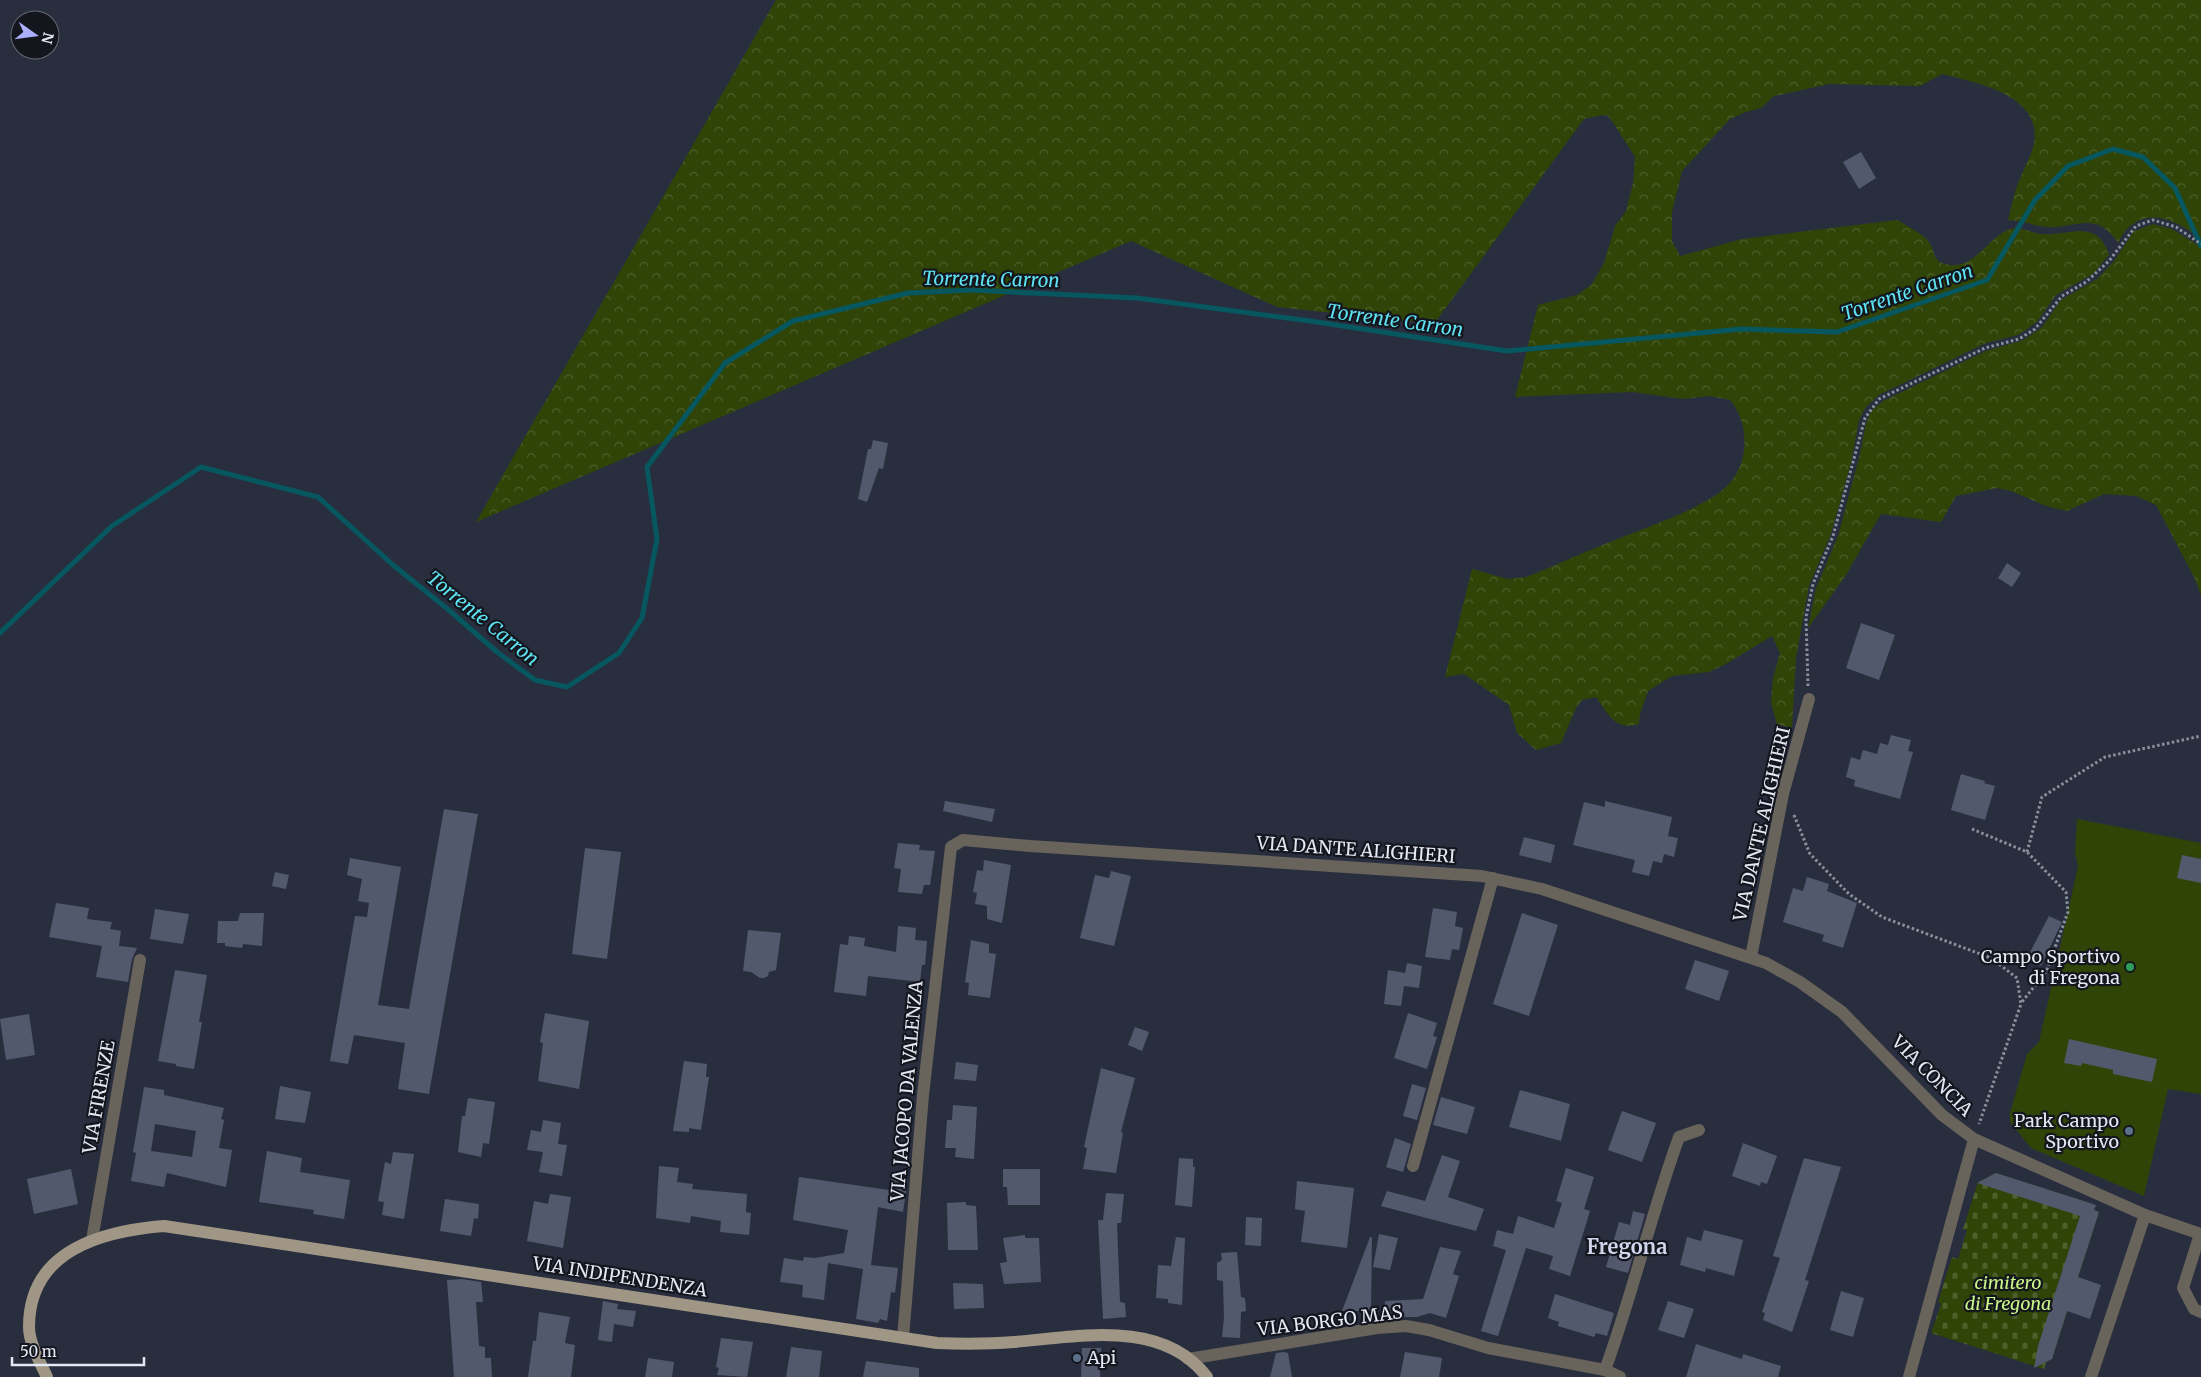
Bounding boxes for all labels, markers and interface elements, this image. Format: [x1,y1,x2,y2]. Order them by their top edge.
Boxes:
north arrow [10,10,60,60]
text: N [38,31,58,46]
water label: Torrente Carron [1838,258,1976,326]
water label: Torrente Carron [922,266,1060,292]
water label: Torrente Carron [1325,299,1465,341]
water label: Torrente Carron [422,565,544,671]
street label: VIA DANTE ALIGHIERI [1728,724,1795,924]
street label: VIA DANTE ALIGHIERI [1255,831,1456,868]
place label: Campo Sportivo di Fregona [1981,945,2120,989]
marker: Campo Sportivo di Fregona [2124,961,2136,973]
street label: VIA JACOPO DA VALENZA [885,979,928,1203]
street label: VIA CONCIA [1886,1030,1978,1121]
street label: VIA FIRENZE [77,1038,120,1156]
place label: Park Campo Sportivo [2014,1109,2119,1153]
marker: Park Campo Sportivo [2123,1125,2135,1137]
district label: Fregona [1587,1234,1667,1259]
street label: VIA INDIPENDENZA [530,1251,709,1302]
park label: cimitero di Fregona [1965,1271,2051,1315]
street label: VIA BORGO MAS [1255,1300,1404,1341]
scale bar [12,1334,145,1366]
text: 50 m [20,1342,57,1361]
place label: Api [1086,1346,1116,1369]
marker: Api [1071,1352,1083,1364]

